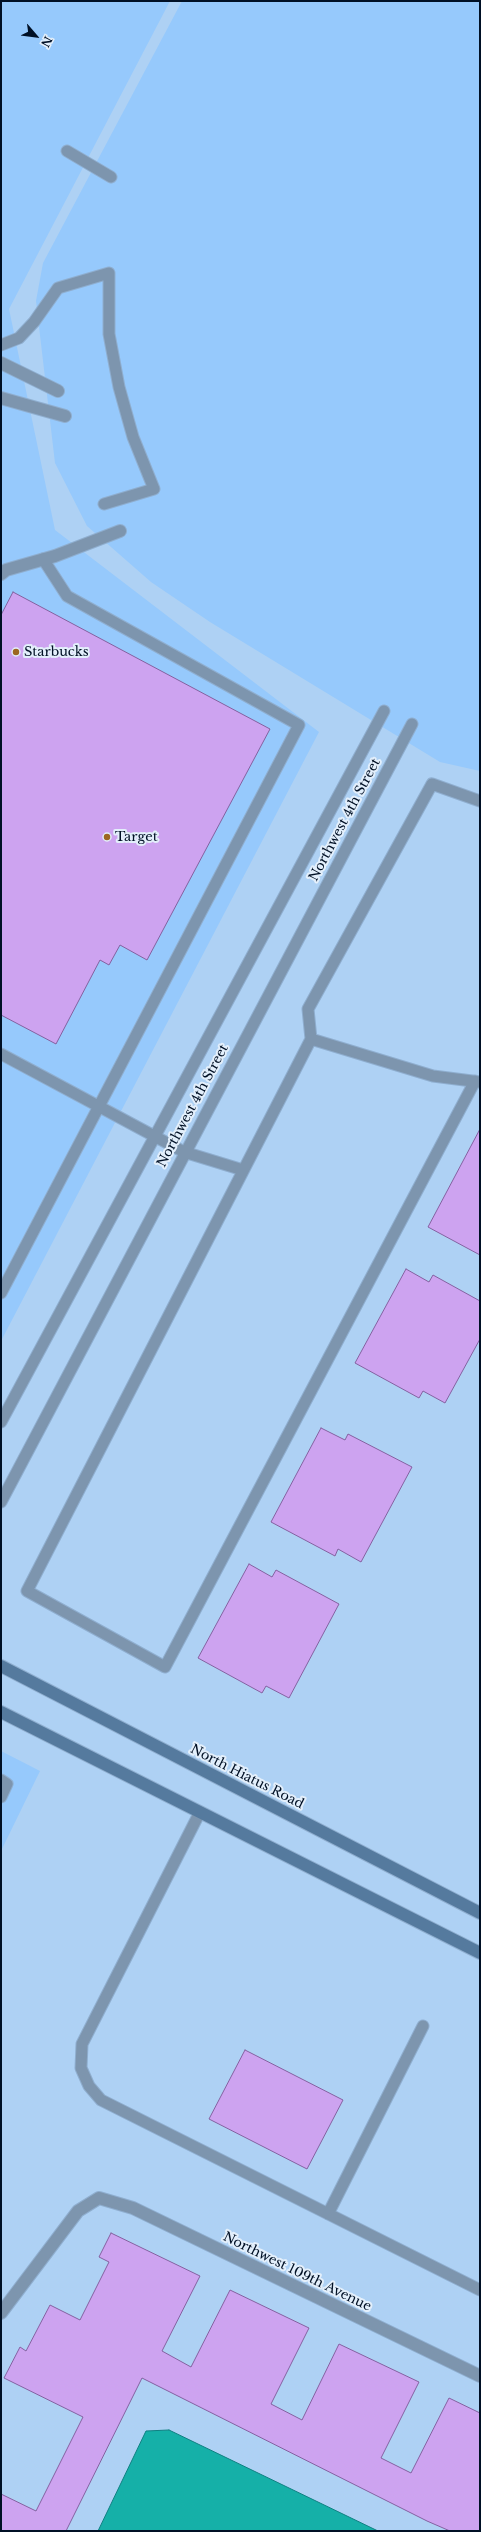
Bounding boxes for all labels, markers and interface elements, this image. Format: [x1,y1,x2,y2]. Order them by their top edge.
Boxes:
north arrow [16,16,56,56]
text: N [38,34,55,49]
place label: Starbucks [24,644,89,660]
marker: Starbucks [11,647,21,657]
street label: Northwest 4th Street [306,756,384,884]
place label: Target [115,829,158,845]
marker: Target [102,832,112,842]
street label: Northwest 4th Street [154,1042,232,1170]
street label: North Hiatus Road [188,1742,306,1812]
street label: Northwest 109th Avenue [220,2229,374,2315]

